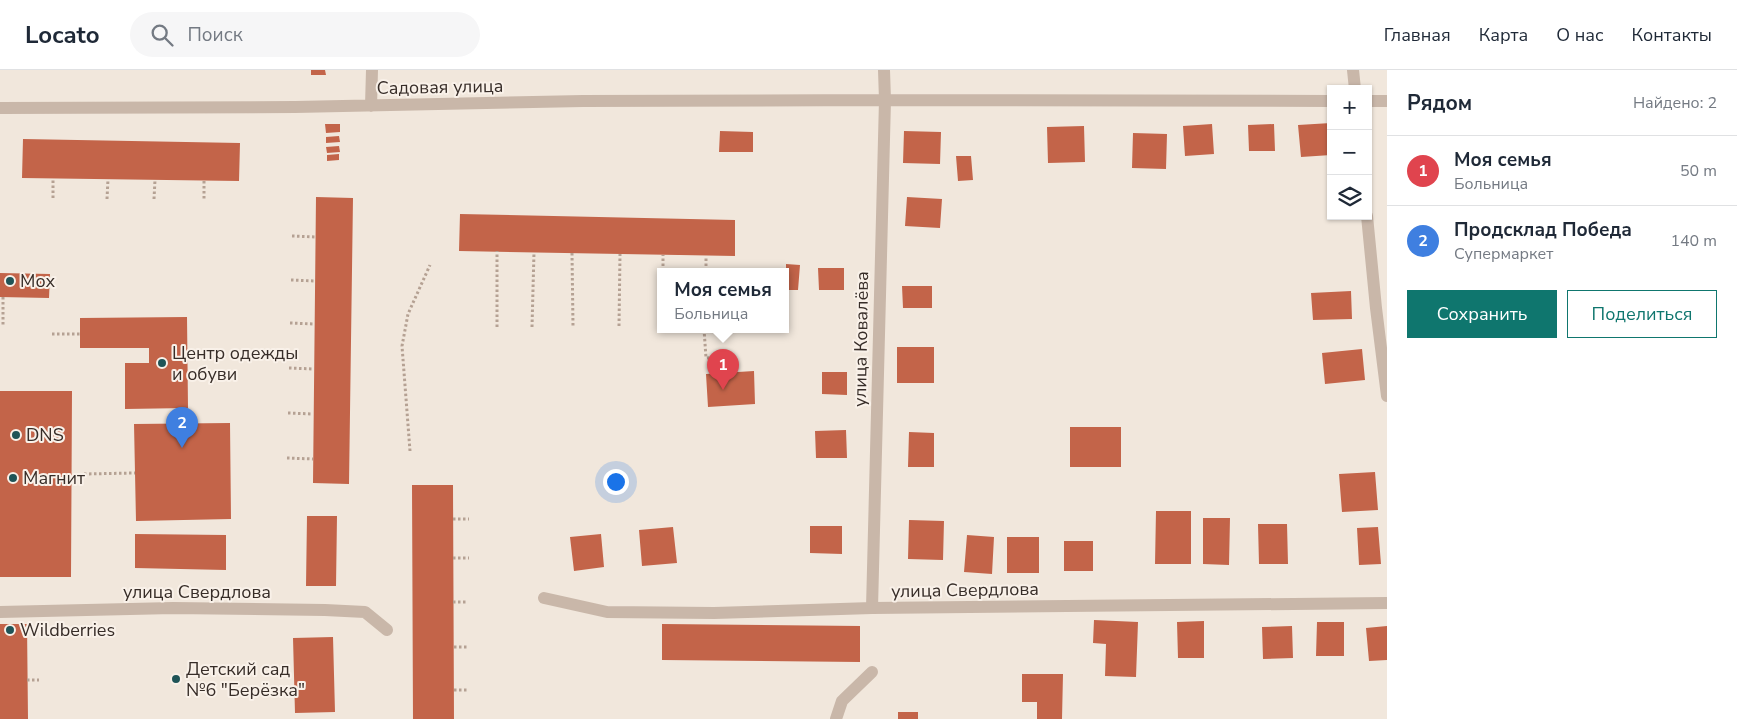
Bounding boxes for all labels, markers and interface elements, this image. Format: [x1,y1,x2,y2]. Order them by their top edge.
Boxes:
search box [130,12,480,57]
text: Locato [25,19,100,51]
icon: search [148,21,176,49]
text: Поиск [188,22,243,48]
text: Главная [1384,23,1451,47]
text: Карта [1479,23,1528,47]
text: О нас [1556,23,1604,47]
text: Контакты [1632,23,1712,47]
street label: Садовая улица [377,74,503,100]
map controls [1327,85,1372,220]
button: + [1327,85,1372,130]
text: Рядом [1407,89,1472,117]
text: Найдено: 2 [1633,92,1717,114]
button: − [1327,130,1372,175]
text: Моя семья [1454,147,1552,173]
text: 1 [1418,160,1428,182]
text: 50 m [1680,160,1717,182]
text: Больница [1454,173,1528,195]
button: layers [1327,175,1372,220]
text: Продсклад Победа [1454,217,1632,243]
text: 2 [1418,230,1428,252]
text: 140 m [1670,230,1717,252]
text: Супермаркет [1454,243,1553,265]
popup [657,268,789,333]
place label: Мох [20,269,55,293]
street label: улица Ковалёва [848,271,874,407]
marker: Мох [4,275,16,287]
text: Моя семья [674,277,772,303]
button: Сохранить [1407,290,1557,338]
button: Поделиться [1567,290,1717,338]
text: Больница [674,303,748,325]
place label: Центр одежды и обуви [172,341,298,386]
pin: 1 [707,349,739,390]
marker: Центр одежды и обуви [156,357,168,369]
pin: 2 [166,407,198,448]
place label: DNS [26,423,64,447]
marker: DNS [10,429,22,441]
place label: Магнит [23,466,85,490]
your location [603,469,629,495]
marker: Магнит [7,472,19,484]
street label: улица Свердлова [891,577,1039,603]
street label: улица Свердлова [123,580,271,604]
place label: Wildberries [20,618,115,642]
marker: Wildberries [4,624,16,636]
place label: Детский сад №6 "Берёзка" [186,657,305,702]
marker: Детский сад №6 "Берёзка" [170,673,182,685]

